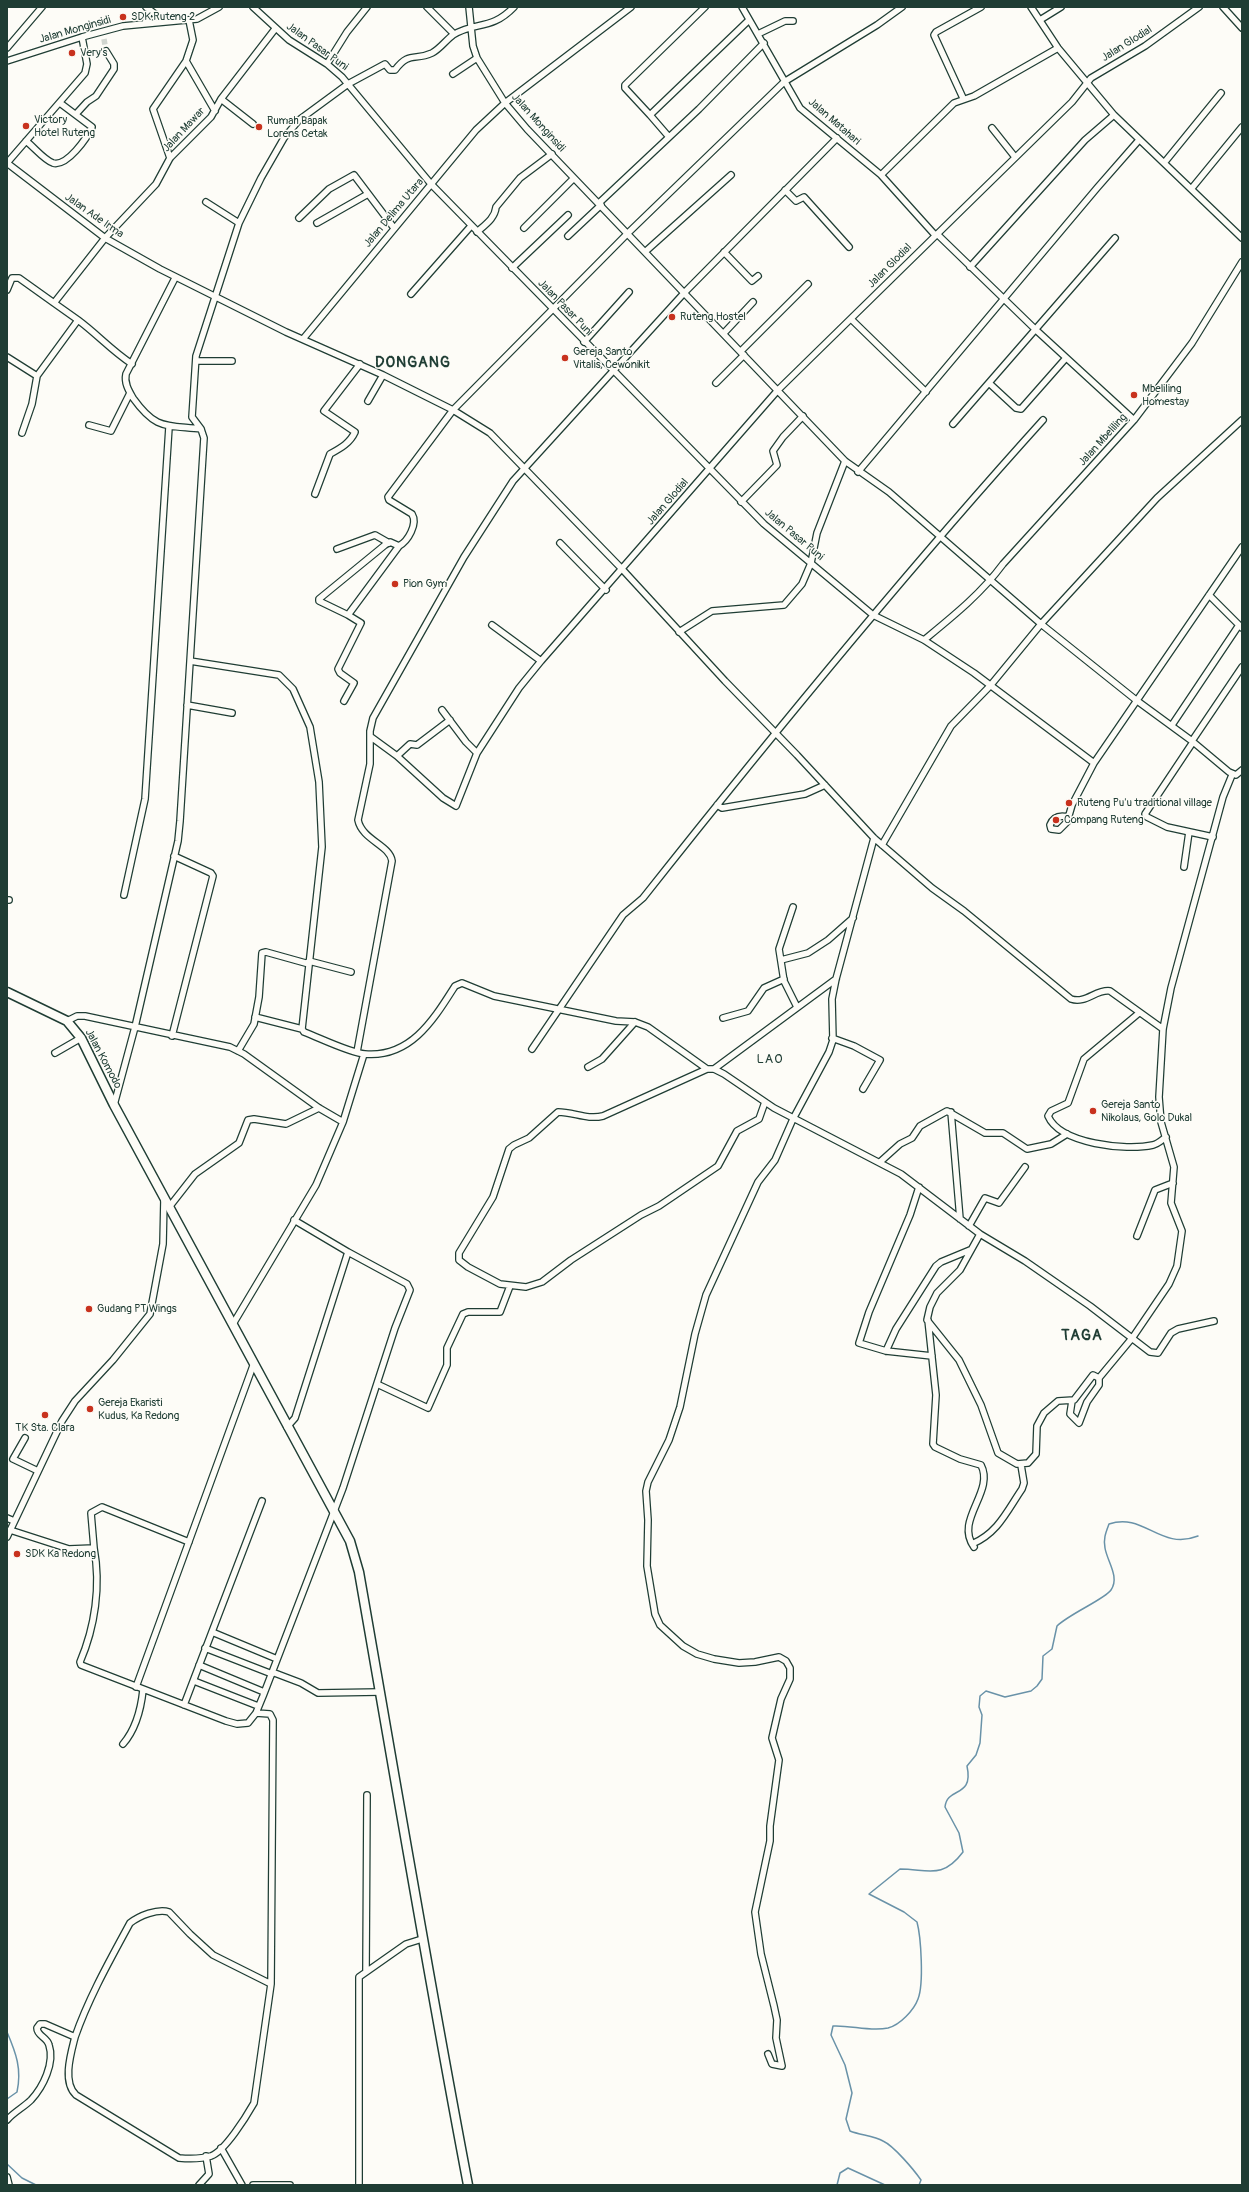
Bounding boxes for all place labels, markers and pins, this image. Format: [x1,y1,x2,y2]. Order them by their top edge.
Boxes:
place label: SDK Ruteng 2 [131,10,195,24]
marker: SDK Ruteng 2 [118,12,128,22]
place label: Very's [80,46,108,60]
marker: Very's [67,48,77,58]
place label: Victory Hotel Ruteng [34,113,95,139]
place label: Rumah Bapak Lorens Cetak [267,114,328,140]
marker: Victory Hotel Ruteng [21,121,31,131]
marker: Rumah Bapak Lorens Cetak [254,122,264,132]
place label: Ruteng Hostel [680,310,746,324]
marker: Ruteng Hostel [667,312,677,322]
place label: Gereja Santo Vitalis, Cewonikit [573,345,650,371]
marker: Gereja Santo Vitalis, Cewonikit [560,353,570,363]
place label: Mbeliling Homestay [1142,382,1189,408]
marker: Mbeliling Homestay [1129,390,1139,400]
place label: Pion Gym [403,577,447,591]
marker: Pion Gym [390,579,400,589]
place label: Ruteng Pu'u traditional village [1077,796,1212,810]
marker: Ruteng Pu'u traditional village [1064,798,1074,808]
place label: Compang Ruteng [1064,813,1144,827]
marker: Compang Ruteng [1051,815,1061,825]
place label: Gereja Santo Nikolaus, Golo Dukal [1101,1098,1192,1124]
marker: Gereja Santo Nikolaus, Golo Dukal [1088,1106,1098,1116]
place label: Gudang PT Wings [97,1302,177,1316]
marker: Gudang PT Wings [84,1304,94,1314]
place label: Gereja Ekaristi Kudus, Ka Redong [98,1396,179,1422]
marker: Gereja Ekaristi Kudus, Ka Redong [85,1404,95,1414]
marker: TK Sta. Clara [40,1410,50,1420]
place label: TK Sta. Clara [15,1421,75,1435]
place label: SDK Ka Redong [25,1547,96,1561]
marker: SDK Ka Redong [12,1549,22,1559]

